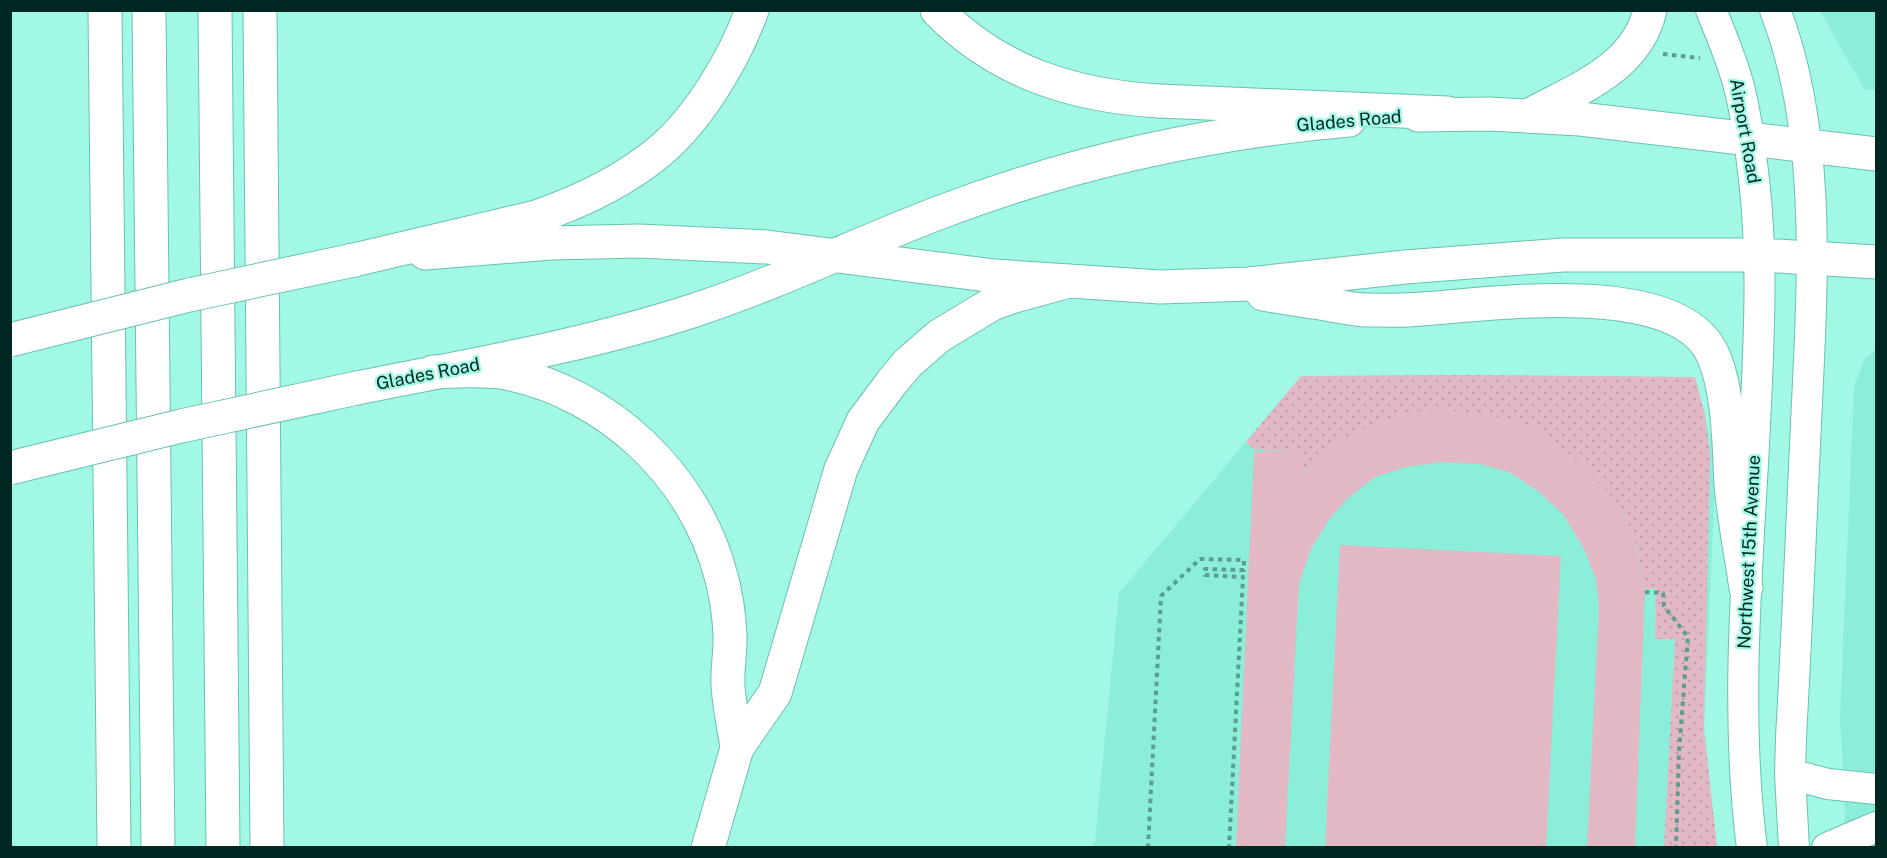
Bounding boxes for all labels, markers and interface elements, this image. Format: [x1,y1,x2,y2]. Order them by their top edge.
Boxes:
street label: Airport Road [1726,77,1765,185]
street label: Glades Road [1296,105,1402,136]
street label: Glades Road [374,353,482,394]
street label: Northwest 15th Avenue [1733,454,1764,649]

